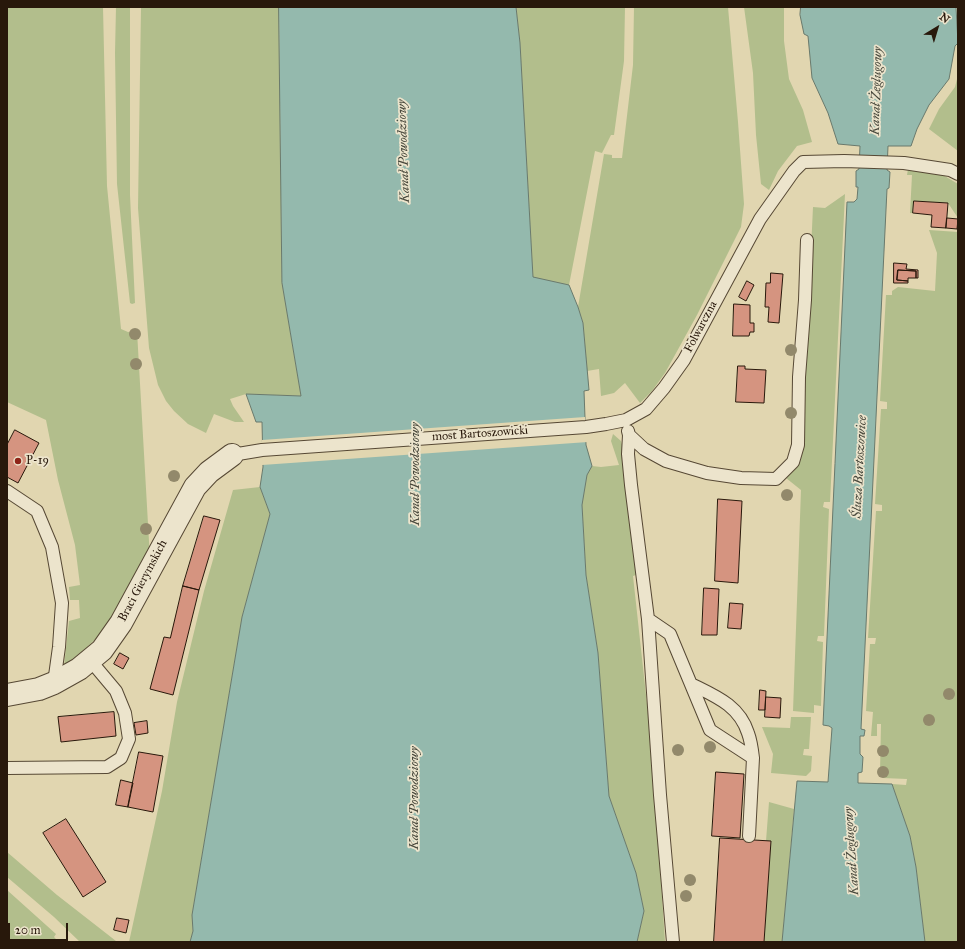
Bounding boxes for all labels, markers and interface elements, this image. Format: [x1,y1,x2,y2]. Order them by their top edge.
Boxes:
north arrow [917,8,957,48]
text: N [937,10,952,26]
water label: Kanał Żeglugowy [868,46,886,136]
water label: Kanał Powodziowy [394,99,414,203]
street label: Folwarczna [681,299,721,355]
water label: Śluza Bartoszowice [850,415,870,519]
water label: Kanał Powodziowy [408,422,424,526]
street label: most Bartoszowicki [431,423,529,445]
place label: P-19 [26,454,49,468]
marker: P-19 [13,456,23,466]
street label: Braci Gierymskich [115,538,171,624]
water label: Kanał Powodziowy [407,746,423,850]
water label: Kanał Żeglugowy [841,806,863,896]
scale bar [10,915,70,941]
text: 20 m [15,923,41,937]

